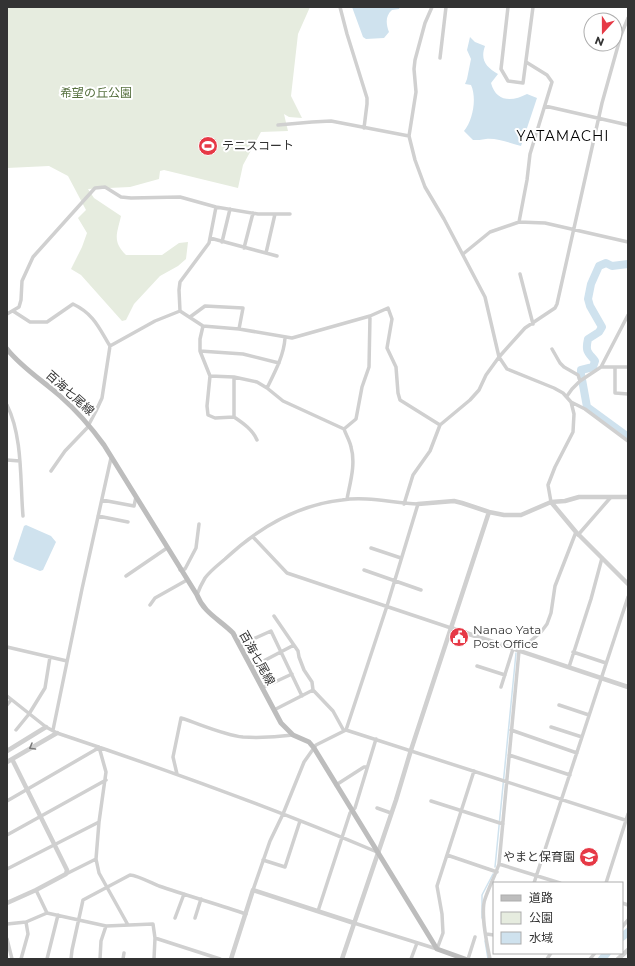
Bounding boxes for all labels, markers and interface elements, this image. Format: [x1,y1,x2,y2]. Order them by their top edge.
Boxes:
north arrow [583,12,623,52]
text: N [593,33,606,49]
park label: 希望の丘公園 [60,85,132,100]
district label: YATAMACHI [516,127,610,145]
sports icon: テニスコート [197,135,219,157]
place label: テニスコート [222,138,294,153]
street label: 百海七尾線 [43,367,98,418]
place label: Nanao Yata Post Office [473,622,541,651]
public building icon: Nanao Yata Post Office [448,626,470,648]
street label: 百海七尾線 [236,628,279,688]
one-way arrow [29,743,36,750]
school or university icon: やまと保育園 [578,846,600,868]
place label: やまと保育園 [503,849,575,864]
legend [493,882,623,954]
text: 道路 [529,890,553,905]
text: 公園 [529,910,553,925]
text: 水域 [529,930,553,945]

